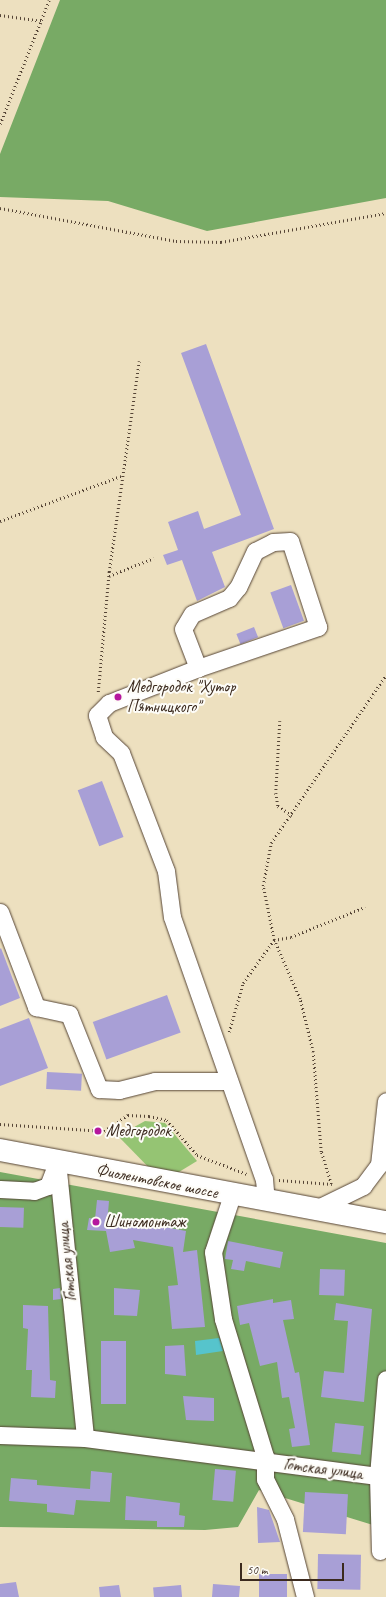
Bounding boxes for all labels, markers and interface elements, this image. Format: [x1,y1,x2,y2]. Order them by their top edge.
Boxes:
place label: Медгородок "Хутор Пятницкого" [127,677,235,717]
marker: Медгородок "Хутор Пятницкого" [112,691,124,703]
place label: Медгородок [106,1121,171,1141]
marker: Медгородок [93,1126,103,1136]
street label: Фиолентовское шоссе [94,1159,220,1203]
place label: Шиномонтаж [104,1212,185,1232]
marker: Шиномонтаж [91,1217,101,1227]
street label: Готская улица [53,1221,81,1303]
street label: Готская улица [282,1454,364,1484]
scale bar [242,1555,346,1581]
text: 50 m [247,1562,267,1578]

